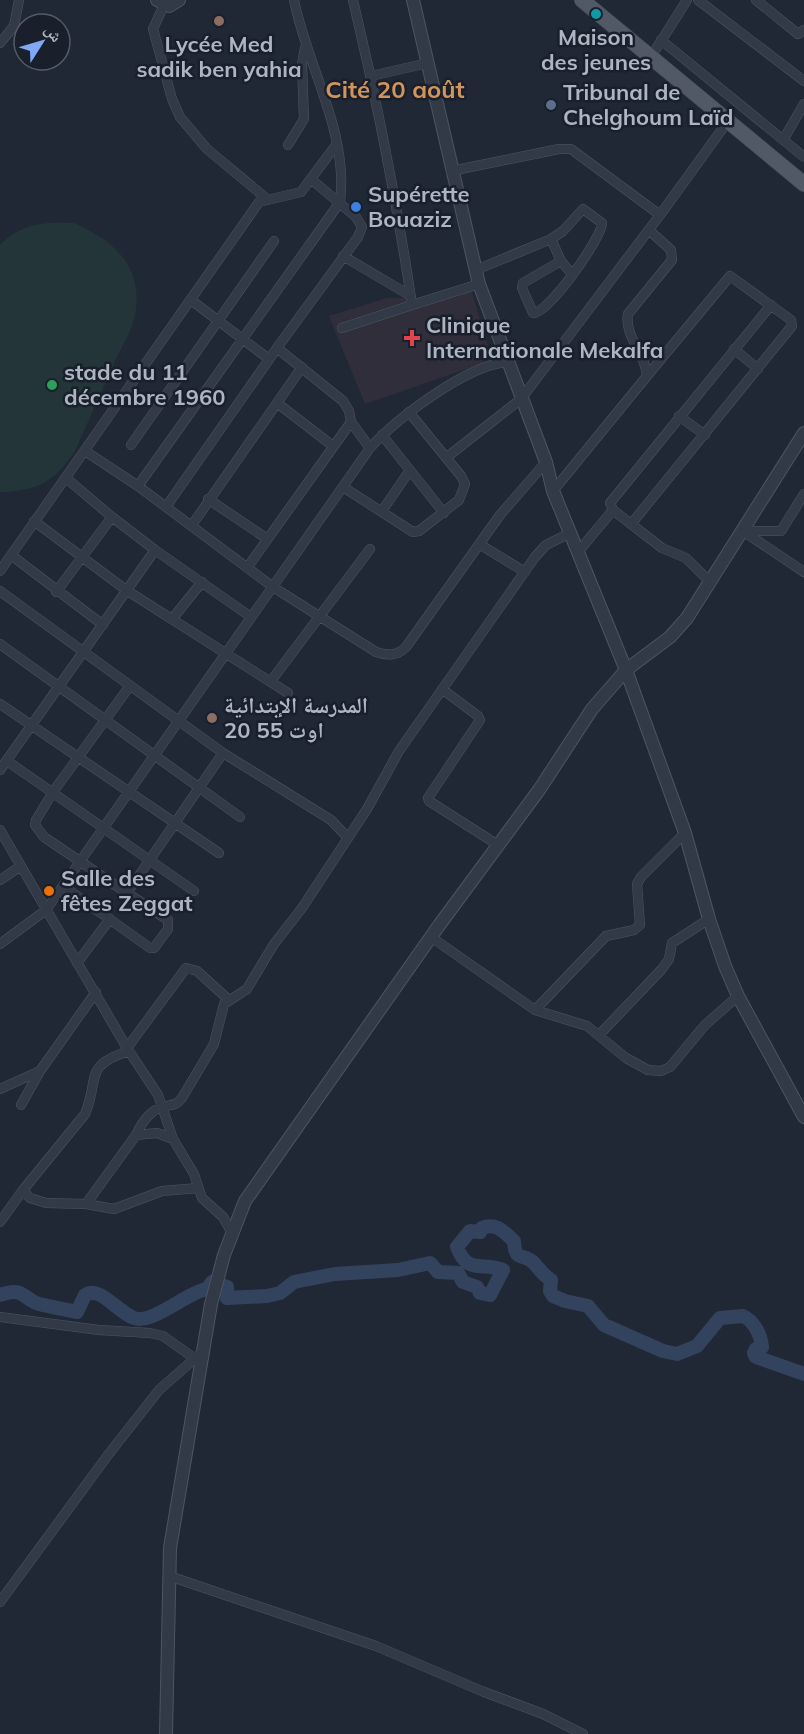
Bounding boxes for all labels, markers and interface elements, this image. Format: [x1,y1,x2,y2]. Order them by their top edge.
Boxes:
marker: Maison des jeunes [589,7,603,21]
north arrow [12,12,72,72]
marker: Lycée Med sadik ben yahia [212,14,226,28]
text: ش [41,20,67,46]
place label: Maison des jeunes [541,23,651,76]
place label: Lycée Med sadik ben yahia [136,30,302,83]
district label: Cité 20 août [325,74,465,104]
place label: Tribunal de Chelghoum Laïd [563,78,733,131]
marker: Tribunal de Chelghoum Laïd [544,98,558,112]
place label: Supérette Bouaziz [368,180,470,233]
marker: Supérette Bouaziz [349,200,363,214]
place label: Clinique Internationale Mekalfa [426,311,663,364]
marker: Clinique Internationale Mekalfa [403,329,421,347]
place label: stade du 11 décembre 1960 [64,358,225,411]
marker: stade du 11 décembre 1960 [45,378,59,392]
place label: المدرسة الإبتدائية 20 اوت 55 [224,691,368,744]
marker: المدرسة الإبتدائية 20 اوت 55 [205,711,219,725]
place label: Salle des fêtes Zeggat [61,864,193,917]
marker: Salle des fêtes Zeggat [42,884,56,898]

